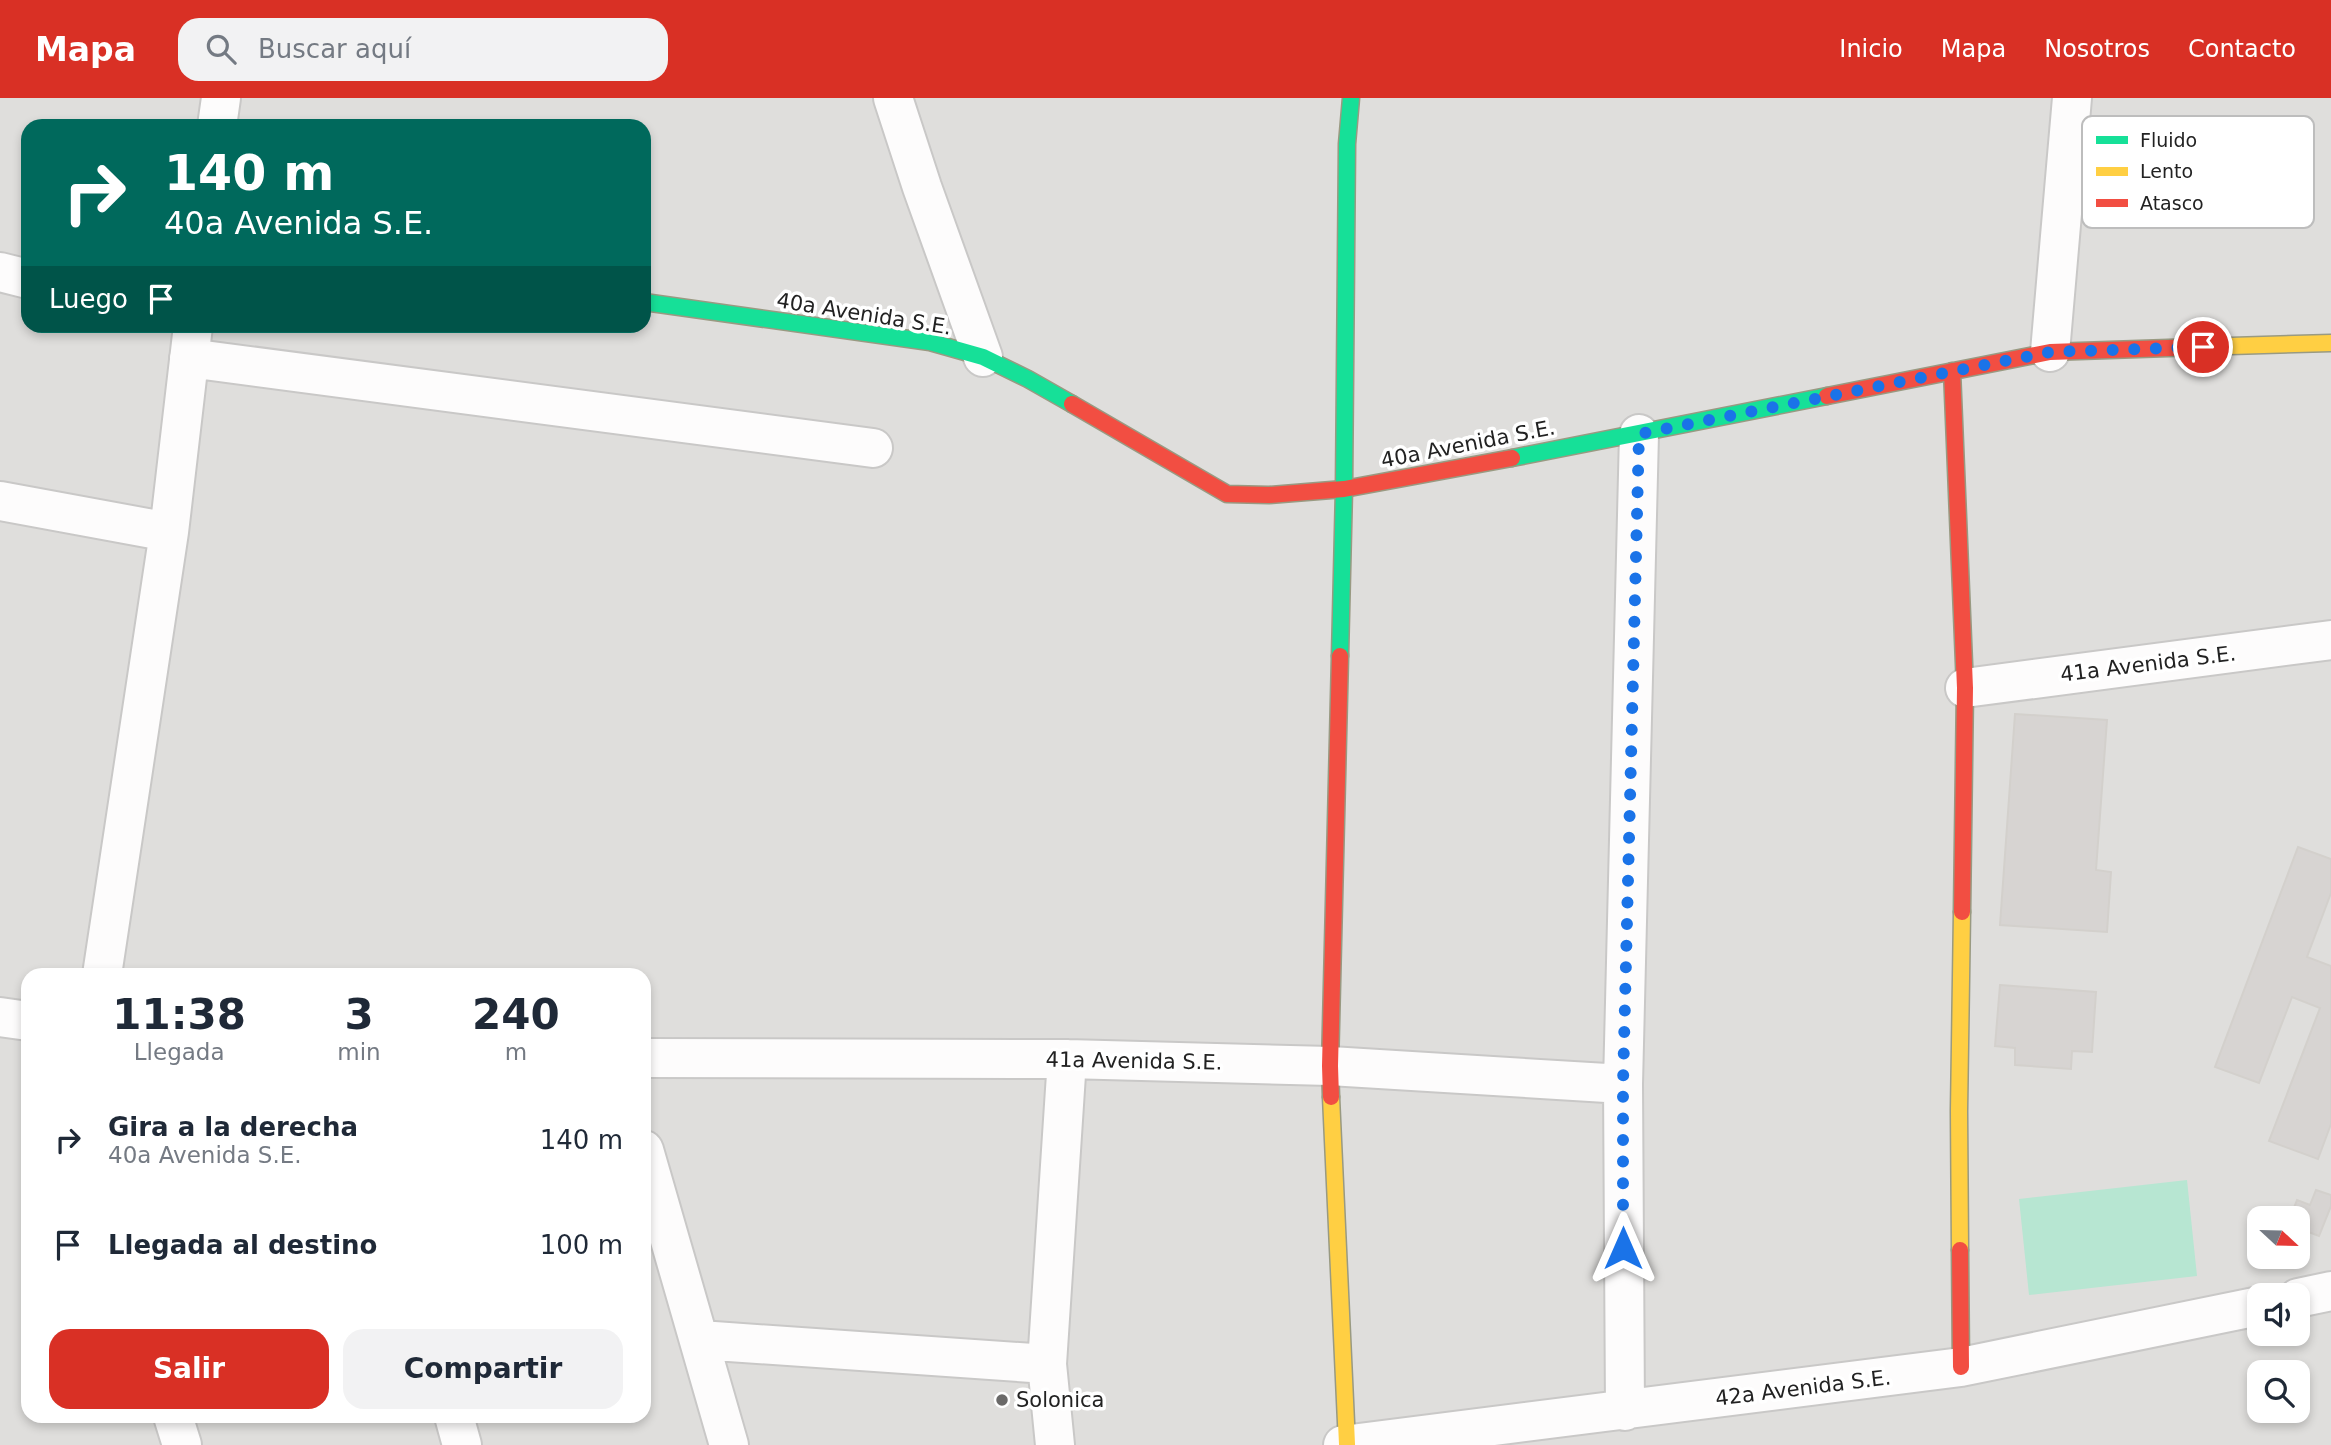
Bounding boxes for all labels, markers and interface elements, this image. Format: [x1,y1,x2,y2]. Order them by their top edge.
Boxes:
search box [178,18,668,81]
text: Mapa [35,30,136,69]
icon: search [202,30,240,68]
text: Buscar aquí [258,34,411,64]
text: Inicio [1839,35,1903,63]
text: Mapa [1941,35,2006,63]
text: Nosotros [2044,35,2150,63]
text: Contacto [2188,35,2296,63]
legend [2082,116,2314,228]
text: Fluido [2140,129,2197,151]
text: 140 m [164,145,334,202]
icon: right [49,147,140,238]
text: Lento [2140,160,2193,182]
text: Atasco [2140,192,2204,214]
text: 40a Avenida S.E. [164,204,433,242]
icon: arrive [142,280,180,318]
text: Luego [49,284,128,314]
street label: 40a Avenida S.E. [775,288,953,340]
pin [2173,317,2233,377]
icon: arrive [2184,328,2222,366]
street label: 40a Avenida S.E. [1379,415,1557,473]
street label: 41a Avenida S.E. [2059,641,2237,687]
text: 11:38 [112,990,246,1039]
text: 3 [344,990,374,1039]
text: 240 [472,990,560,1039]
text: Llegada [134,1039,225,1065]
text: min [337,1039,381,1065]
text: m [505,1039,527,1065]
street label: 41a Avenida S.E. [1045,1047,1223,1075]
text: Gira a la derecha [108,1112,358,1142]
icon: right [49,1121,87,1159]
text: 140 m [540,1125,623,1155]
text: 40a Avenida S.E. [108,1142,302,1168]
north arrow [2247,1206,2310,1269]
map controls [2247,1206,2310,1423]
position arrow [1586,1211,1660,1285]
icon: arrive [49,1226,87,1264]
text: Llegada al destino [108,1230,377,1260]
text: 100 m [540,1230,623,1260]
button: sound [2247,1283,2310,1346]
button: Salir [49,1329,329,1409]
button: Compartir [343,1329,623,1409]
button: search [2247,1360,2310,1423]
street label: 42a Avenida S.E. [1714,1365,1892,1411]
place label: Solonica [1016,1388,1104,1412]
marker: Solonica [994,1392,1010,1408]

